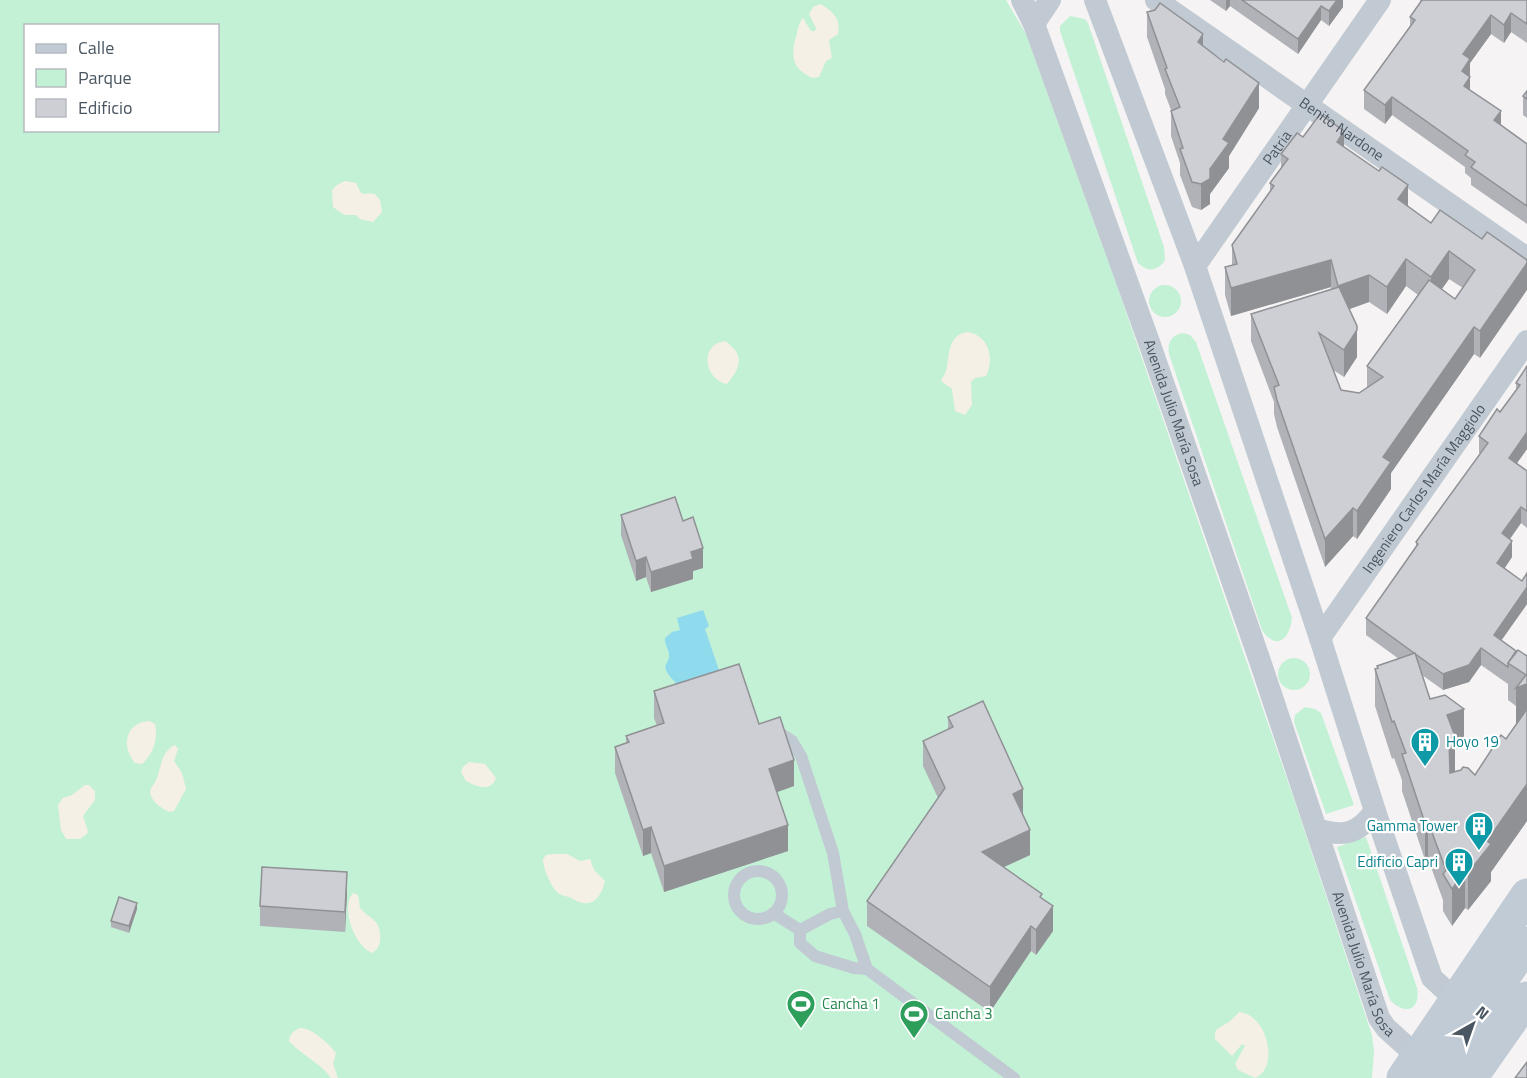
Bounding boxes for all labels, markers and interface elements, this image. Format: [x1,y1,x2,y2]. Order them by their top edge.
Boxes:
legend [24,24,219,132]
text: Calle [78,34,114,61]
text: Parque [78,64,132,91]
street label: Benito Nardone [1295,91,1389,166]
text: Edificio [78,94,132,121]
street label: Patria [1257,125,1297,170]
street label: Avenida Julio María Sosa [1138,336,1210,490]
street label: Ingeniero Carlos María Maggiolo [1356,399,1491,578]
building icon: Hoyo 19 [1409,726,1441,768]
place label: Hoyo 19 [1446,730,1499,753]
building icon: Gamma Tower [1463,810,1495,852]
place label: Gamma Tower [1367,814,1458,837]
building icon: Edificio Capri [1443,846,1475,888]
place label: Edificio Capri [1357,850,1438,873]
street label: Avenida Julio María Sosa [1327,888,1401,1042]
sports icon: Cancha 1 [785,988,817,1030]
place label: Cancha 1 [822,992,880,1015]
north arrow [1443,994,1503,1054]
sports icon: Cancha 3 [898,998,930,1040]
text: N [1471,1000,1495,1025]
place label: Cancha 3 [935,1002,993,1025]

